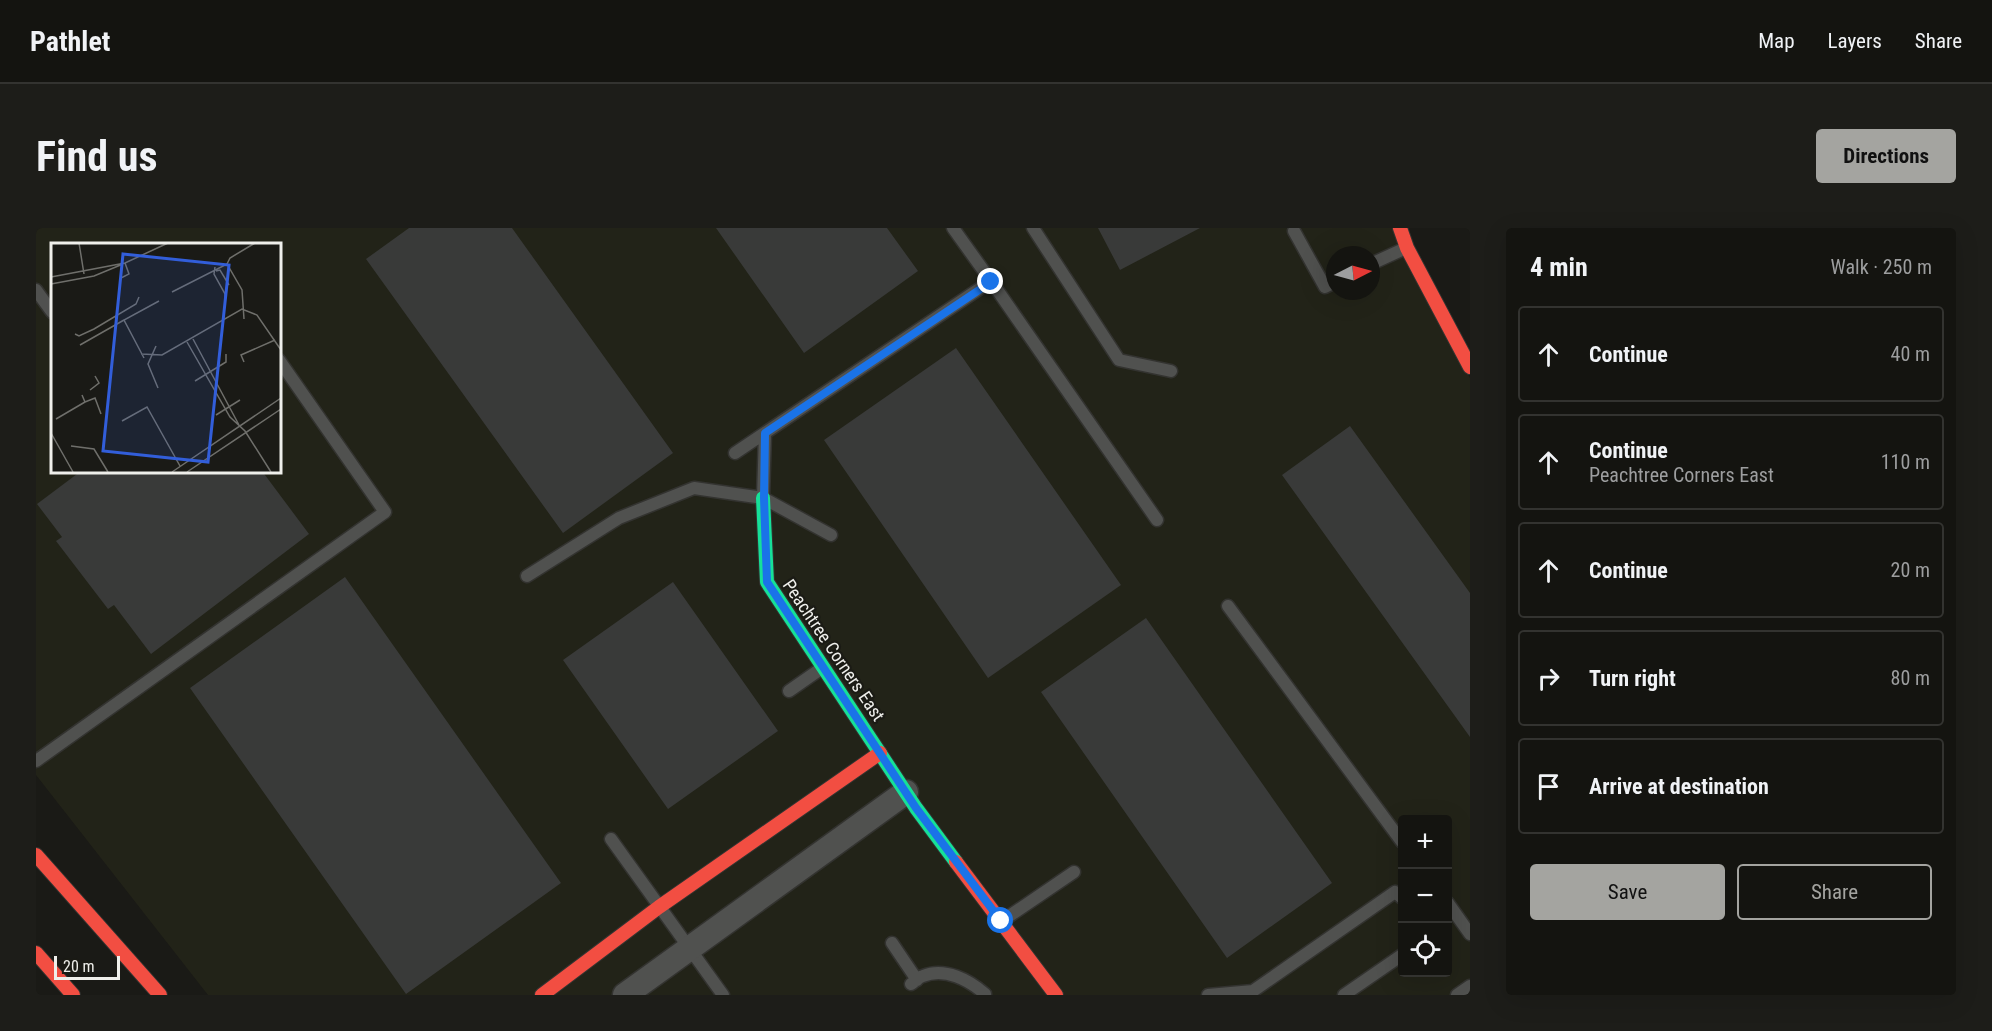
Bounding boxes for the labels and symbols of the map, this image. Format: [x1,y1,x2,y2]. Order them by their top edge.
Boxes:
inset map [51,243,280,472]
north arrow [1326,246,1380,300]
route end [977,268,1003,294]
street label: Peachtree Corners East [779,575,889,725]
route start [987,907,1013,933]
scale bar [54,953,120,980]

